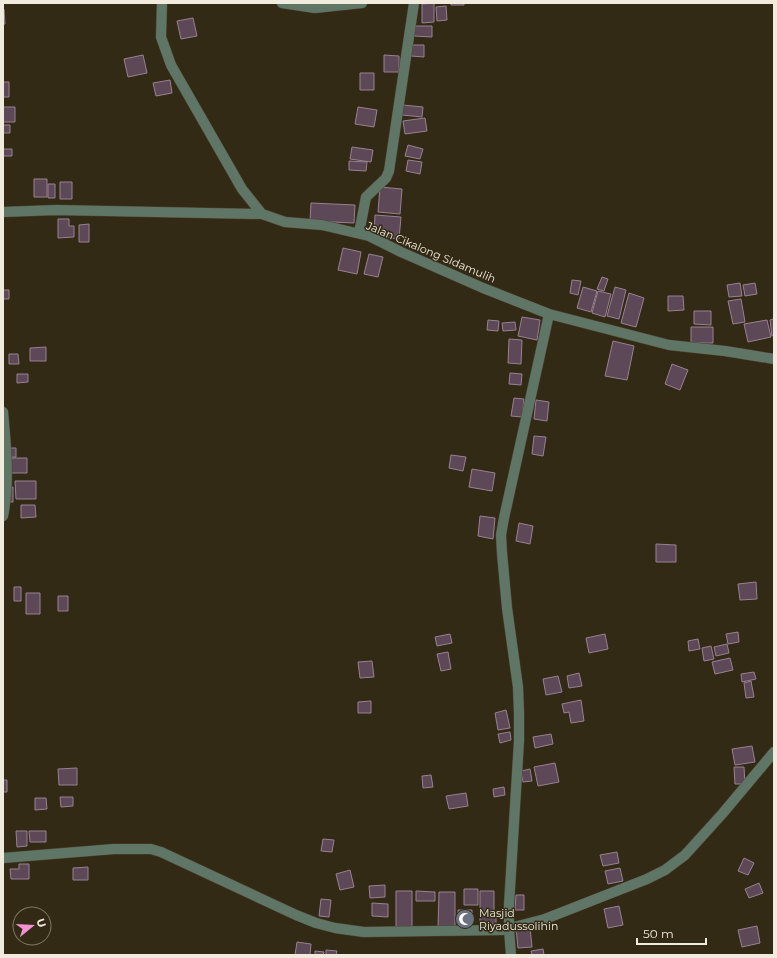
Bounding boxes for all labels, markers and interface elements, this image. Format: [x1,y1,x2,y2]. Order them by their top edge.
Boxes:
street label: Jalan Cikalong SIdamulih [363,218,498,286]
north arrow [12,906,52,946]
place label: Masjid Riyadussolihin [479,906,558,933]
mosque icon: Masjid Riyadussolihin [454,908,476,930]
text: U [34,917,50,929]
scale bar [637,920,706,946]
text: 50 m [643,926,674,941]

